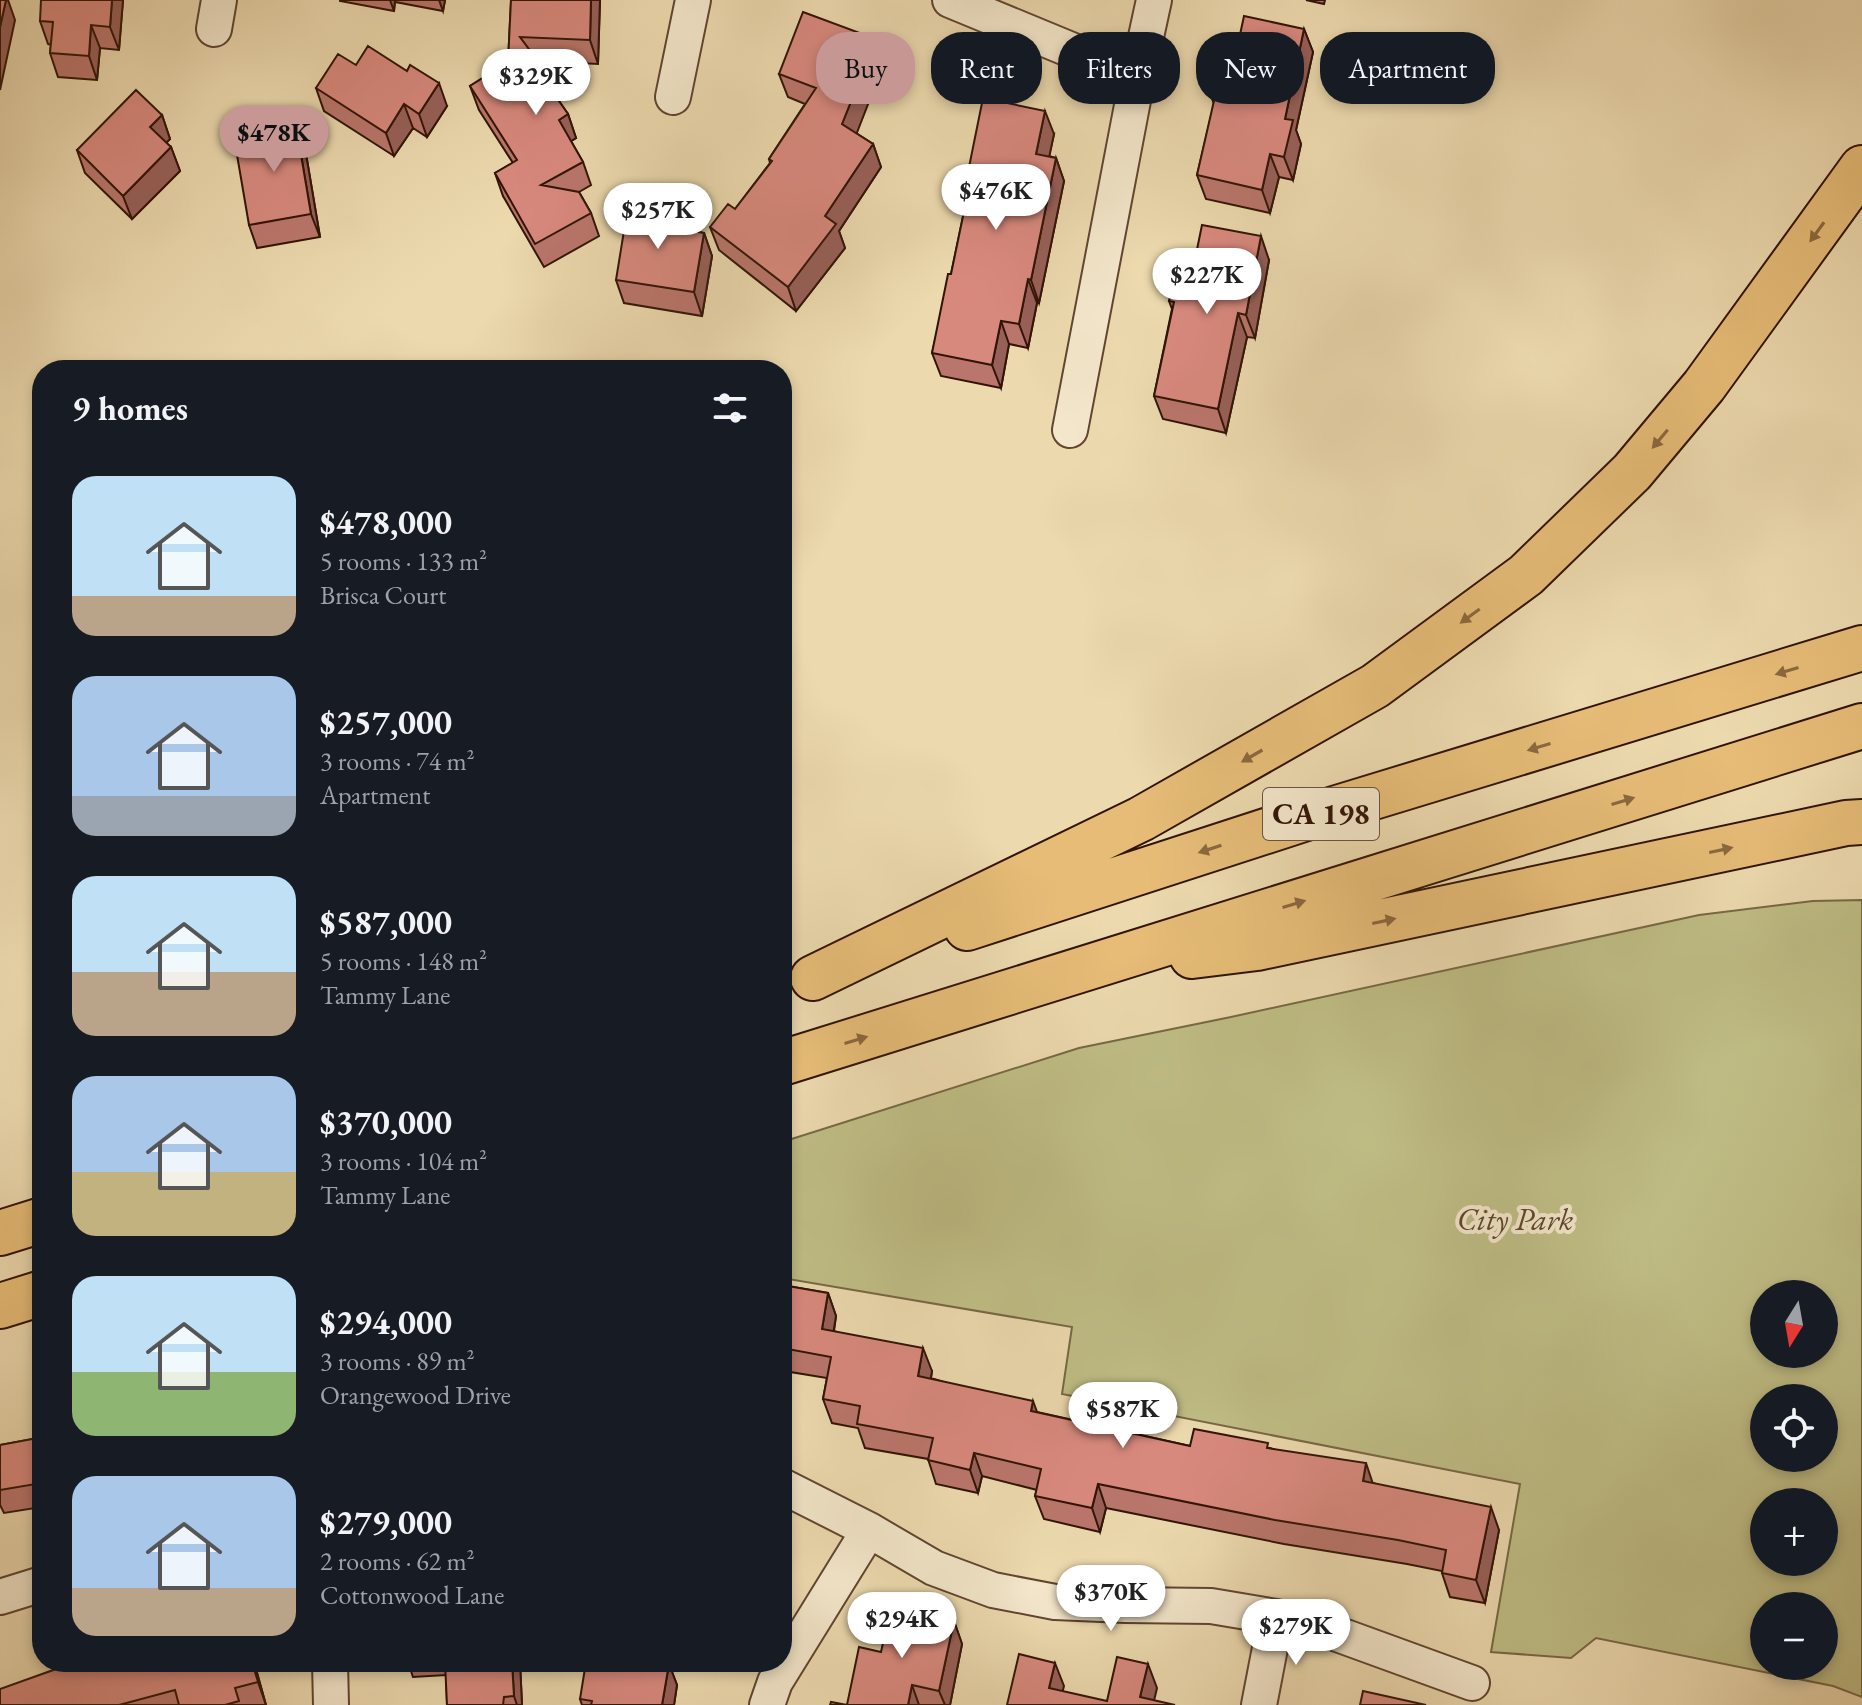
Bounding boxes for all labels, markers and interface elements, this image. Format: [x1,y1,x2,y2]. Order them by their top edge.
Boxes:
chip: Buy [816,32,915,104]
chip: Rent [931,32,1042,104]
chip: Filters [1058,32,1180,104]
chip: New [1196,32,1304,104]
chip: Apartment [1320,32,1495,104]
pin: $329K [480,49,592,117]
text: $329K [499,58,573,92]
pin: $478K [218,106,330,174]
text: $478K [237,115,311,149]
pin: $476K [940,164,1052,232]
text: $476K [959,173,1033,207]
pin: $257K [602,183,714,251]
text: $257K [621,192,695,226]
one-way arrow [1809,222,1825,242]
pin: $227K [1151,248,1263,316]
text: $227K [1170,257,1244,291]
text: 9 homes [72,386,188,430]
icon: filters [708,386,752,430]
one-way arrow [1652,429,1669,449]
text: $478,000 [320,500,452,544]
icon: home [136,508,232,604]
text: 5 rooms · 133 m² [320,544,487,578]
text: Brisca Court [320,578,446,612]
one-way arrow [1459,608,1481,624]
one-way arrow [1775,665,1799,678]
text: $257,000 [320,700,452,744]
icon: home [136,708,232,804]
one-way arrow [1526,741,1550,754]
text: 3 rooms · 74 m² [320,744,475,778]
one-way arrow [1240,749,1263,763]
text: Apartment [320,778,430,812]
road number: CA 198 [1263,788,1379,840]
one-way arrow [1611,794,1635,807]
one-way arrow [1708,843,1733,856]
one-way arrow [1198,844,1222,856]
one-way arrow [1283,897,1307,910]
text: $587,000 [320,900,452,944]
icon: home [136,908,232,1004]
one-way arrow [1372,914,1397,927]
text: 5 rooms · 148 m² [320,944,487,978]
text: Tammy Lane [320,978,451,1012]
one-way arrow [845,1033,869,1046]
text: $370,000 [320,1100,452,1144]
icon: home [136,1108,232,1204]
text: 3 rooms · 104 m² [320,1144,487,1178]
text: Tammy Lane [320,1178,451,1212]
park label: City Park [1457,1198,1574,1240]
north arrow [1750,1280,1838,1368]
map controls [1750,1280,1838,1680]
text: $294,000 [320,1300,452,1344]
icon: home [136,1308,232,1404]
text: 3 rooms · 89 m² [320,1344,475,1378]
text: Orangewood Drive [320,1378,511,1412]
pin: $587K [1067,1382,1179,1450]
button: locate [1750,1384,1838,1472]
text: $587K [1086,1391,1160,1425]
button: + [1750,1488,1838,1576]
text: $279,000 [320,1500,452,1544]
icon: home [136,1508,232,1604]
text: 2 rooms · 62 m² [320,1544,475,1578]
pin: $370K [1055,1565,1167,1633]
text: $370K [1074,1574,1148,1608]
text: Cottonwood Lane [320,1578,504,1612]
pin: $294K [846,1592,958,1660]
button: − [1750,1592,1838,1680]
pin: $279K [1240,1599,1352,1667]
text: $294K [865,1601,939,1635]
text: $279K [1259,1608,1333,1642]

